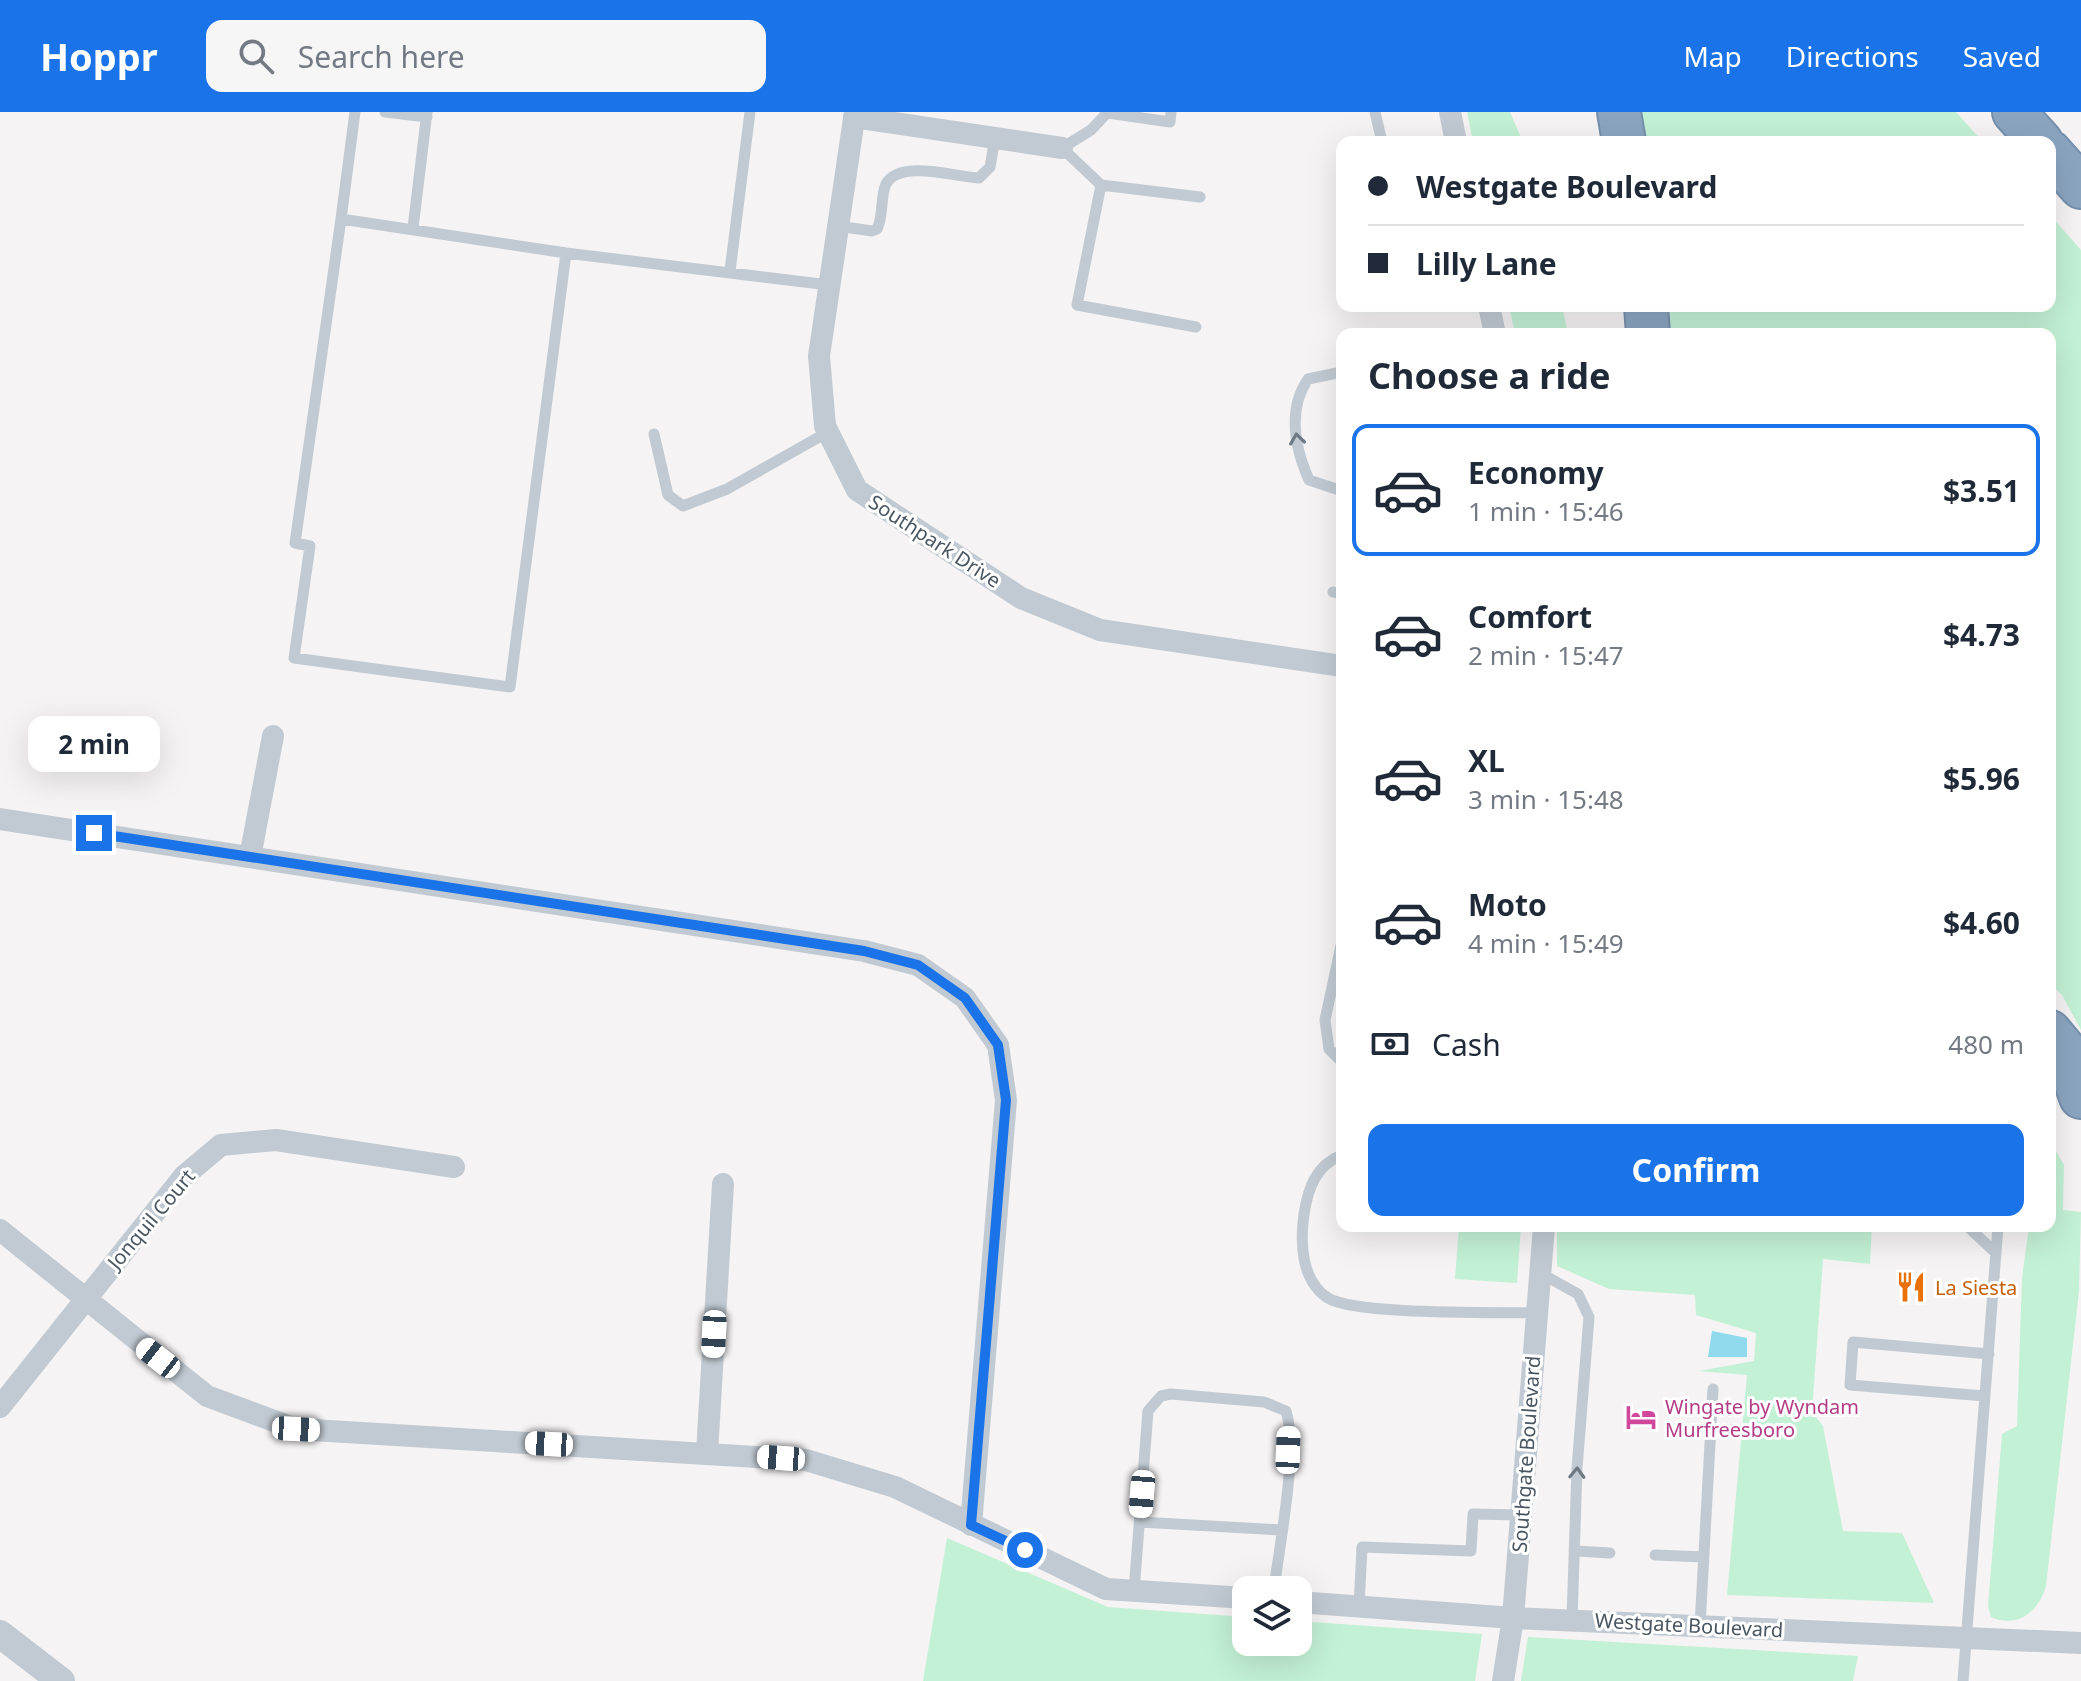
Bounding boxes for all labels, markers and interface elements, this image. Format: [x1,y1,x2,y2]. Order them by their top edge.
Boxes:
search box [206,20,766,92]
text: Hoppr [40,30,158,82]
icon: search [234,34,278,78]
text: Search here [298,36,465,77]
text: Map [1683,37,1742,75]
text: Directions [1786,37,1919,75]
text: Saved [1963,37,2041,75]
text: Westgate Boulevard [1416,166,1717,207]
text: Lilly Lane [1416,243,1557,284]
text: Choose a ride [1368,351,1610,400]
one-way arrow [1289,432,1306,446]
text: Economy [1468,452,1604,493]
icon: car [1372,454,1444,526]
text: $3.51 [1943,470,2020,511]
street label: Southpark Drive [864,488,1006,594]
text: 1 min · 15:46 [1468,493,1624,529]
text: Comfort [1468,596,1592,637]
icon: car [1372,598,1444,670]
text: $4.73 [1943,614,2020,655]
text: 2 min · 15:47 [1468,637,1624,673]
callout: 2 min [28,717,160,773]
text: 2 min [58,726,130,762]
text: XL [1468,740,1505,781]
icon: car [1372,742,1444,814]
text: $5.96 [1943,758,2020,799]
text: 3 min · 15:48 [1468,781,1624,817]
route end [76,815,112,851]
text: Moto [1468,884,1547,925]
icon: car [1372,886,1444,958]
text: $4.60 [1943,902,2020,943]
text: 4 min · 15:49 [1468,925,1624,961]
icon: cash [1368,1022,1412,1066]
text: Cash [1432,1024,1501,1065]
text: 480 m [1948,1026,2024,1062]
button: Confirm [1368,1124,2024,1216]
street label: Jonquil Court [100,1163,201,1276]
restaurant icon: La Siesta [1894,1270,1928,1304]
place label: La Siesta [1935,1274,2017,1301]
car [701,1309,727,1359]
car [132,1334,184,1382]
street label: Southgate Boulevard [1506,1355,1546,1553]
place label: Wingate by Wyndam Murfreesboro [1665,1393,1859,1443]
hotel icon: Wingate by Wyndam Murfreesboro [1624,1400,1658,1434]
car [271,1416,321,1442]
car [1275,1426,1301,1474]
car [524,1431,574,1457]
car [756,1444,806,1472]
one-way arrow [1569,1466,1586,1479]
car [1128,1469,1156,1519]
route start [1007,1532,1043,1568]
map controls [1232,1576,1312,1656]
button: layers [1232,1576,1312,1656]
street label: Westgate Boulevard [1594,1607,1784,1643]

